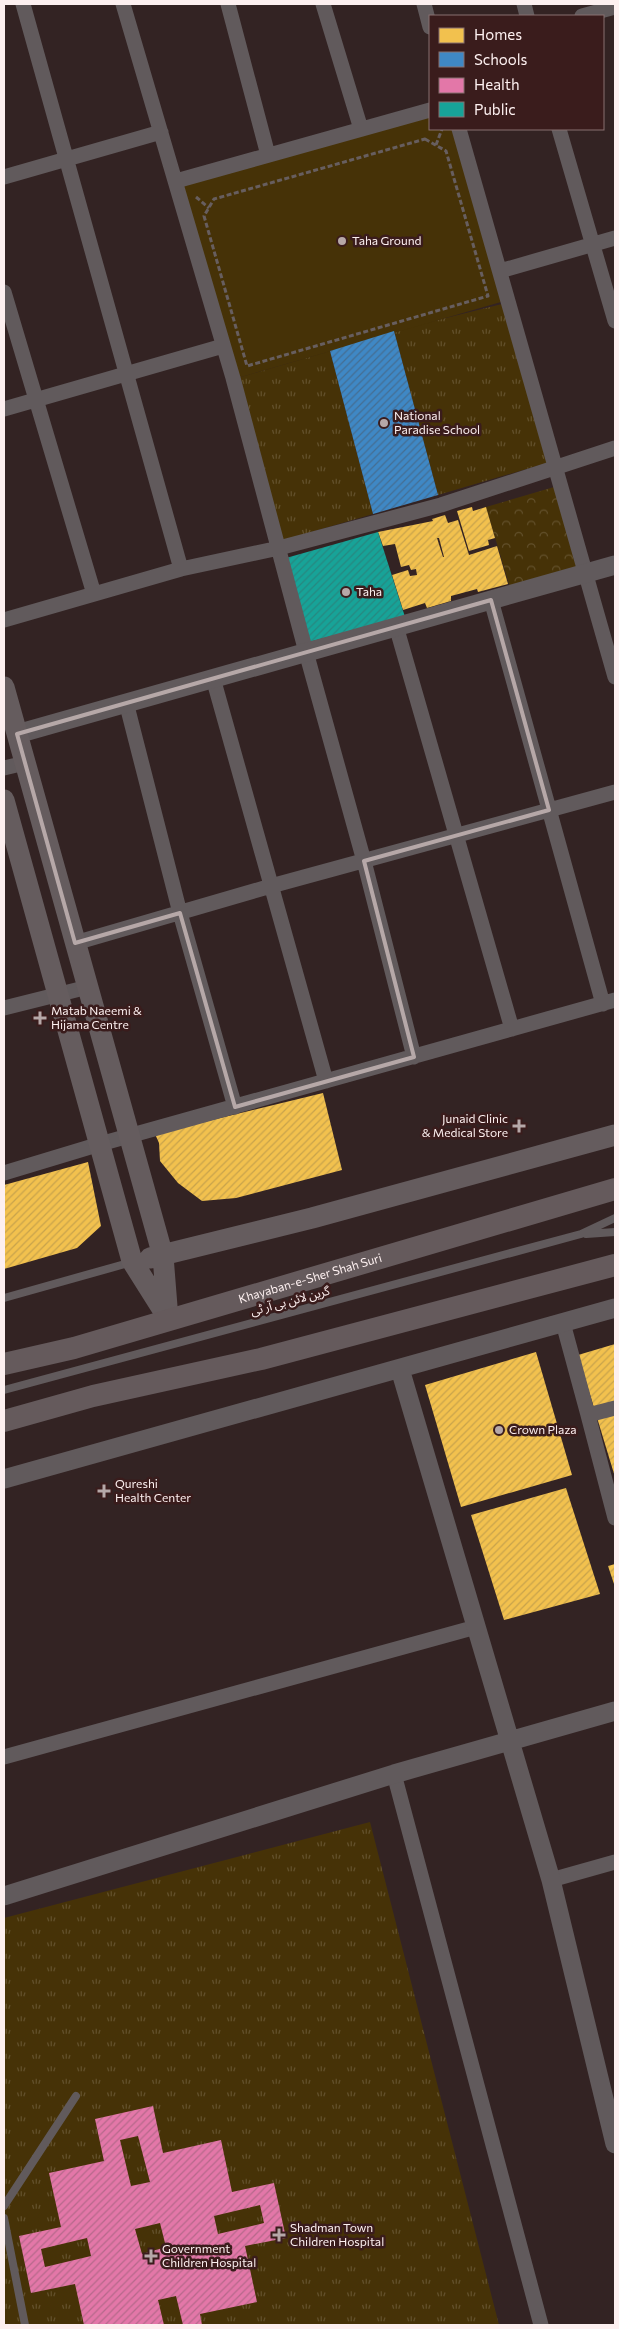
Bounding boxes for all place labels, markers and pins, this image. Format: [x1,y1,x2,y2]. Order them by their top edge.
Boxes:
place label: Taha Ground [352,233,422,247]
marker: Taha Ground [336,235,348,247]
place label: National Paradise School [394,408,480,436]
marker: National Paradise School [378,417,390,429]
place label: Taha [356,584,382,598]
marker: Taha [340,586,352,598]
place label: Matab Naeemi & Hijama Centre [51,1003,142,1031]
marker: Matab Naeemi & Hijama Centre [33,1011,47,1025]
place label: Junaid Clinic & Medical Store [422,1111,508,1139]
marker: Junaid Clinic & Medical Store [512,1119,526,1133]
place label: Crown Plaza [509,1422,577,1436]
marker: Crown Plaza [493,1424,505,1436]
place label: Qureshi Health Center [115,1476,191,1504]
marker: Qureshi Health Center [97,1484,111,1498]
place label: Shadman Town Children Hospital [290,2220,384,2248]
marker: Shadman Town Children Hospital [272,2228,286,2242]
place label: Government Children Hospital [162,2241,256,2269]
marker: Government Children Hospital [144,2249,158,2263]

